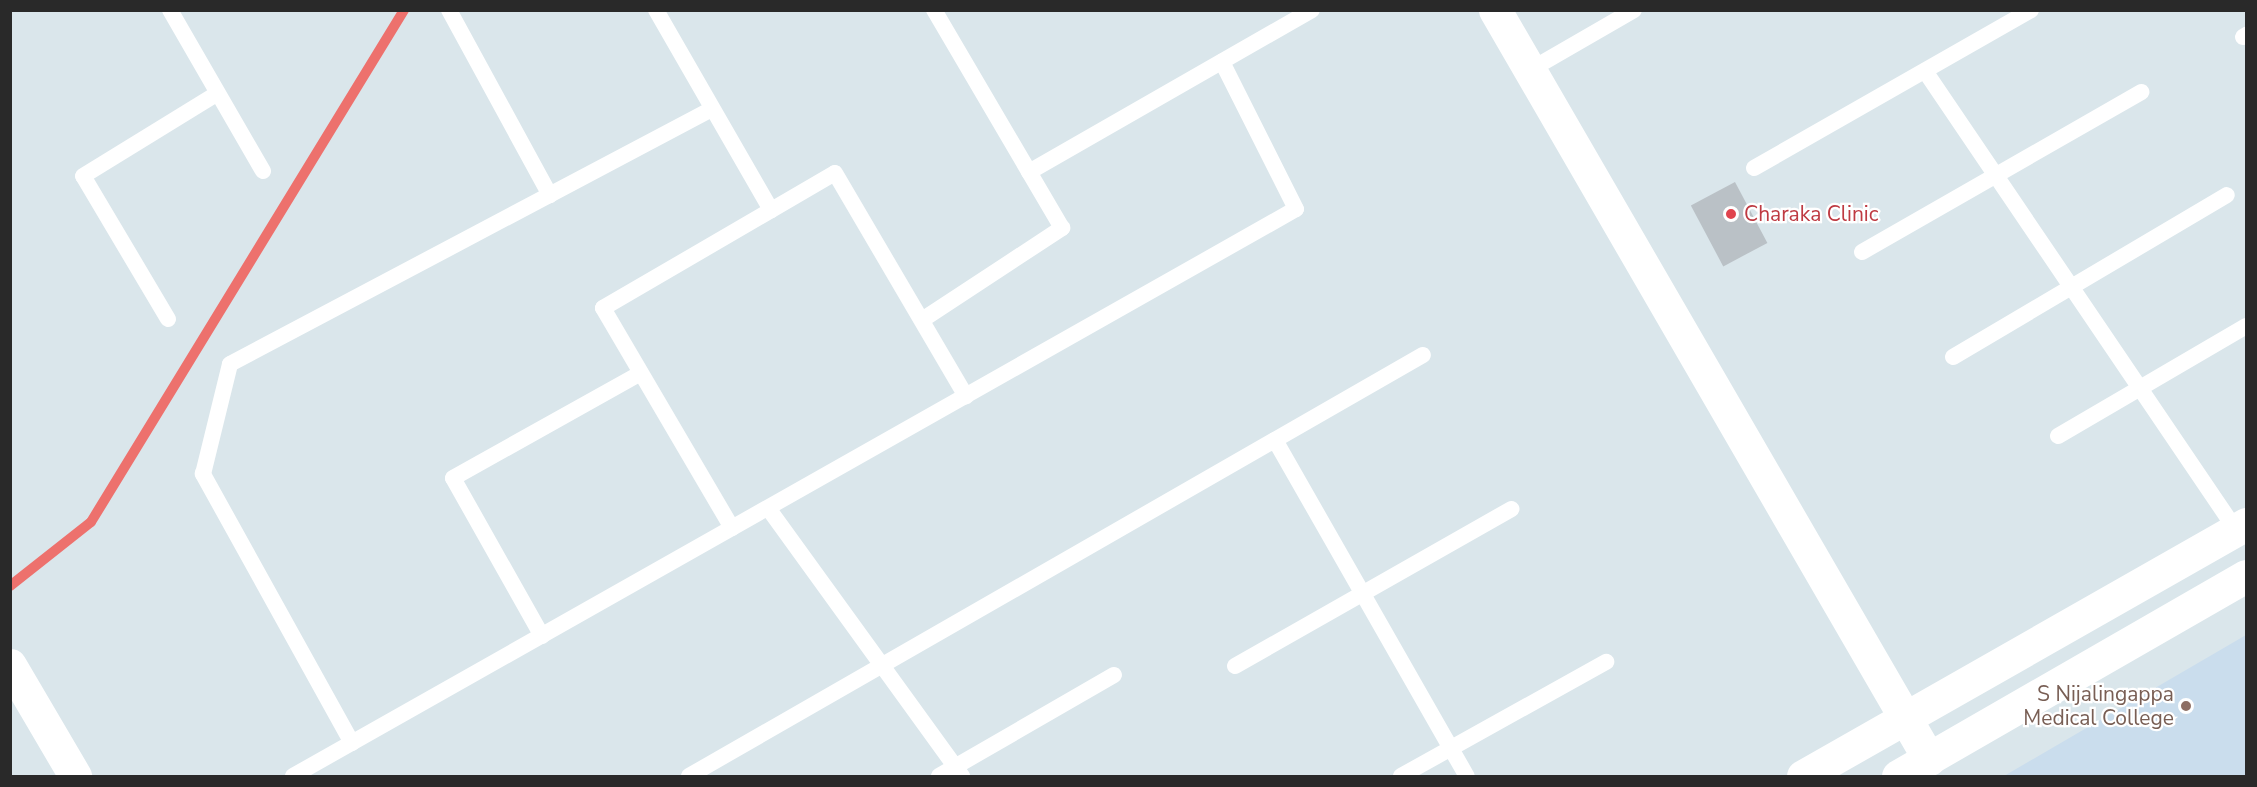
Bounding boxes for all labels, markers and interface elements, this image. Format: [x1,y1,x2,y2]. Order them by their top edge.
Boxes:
place label: Charaka Clinic [1744,201,1878,227]
marker: Charaka Clinic [1722,205,1740,223]
place label: S Nijalingappa Medical College [2023,681,2174,731]
marker: S Nijalingappa Medical College [2179,699,2193,713]

